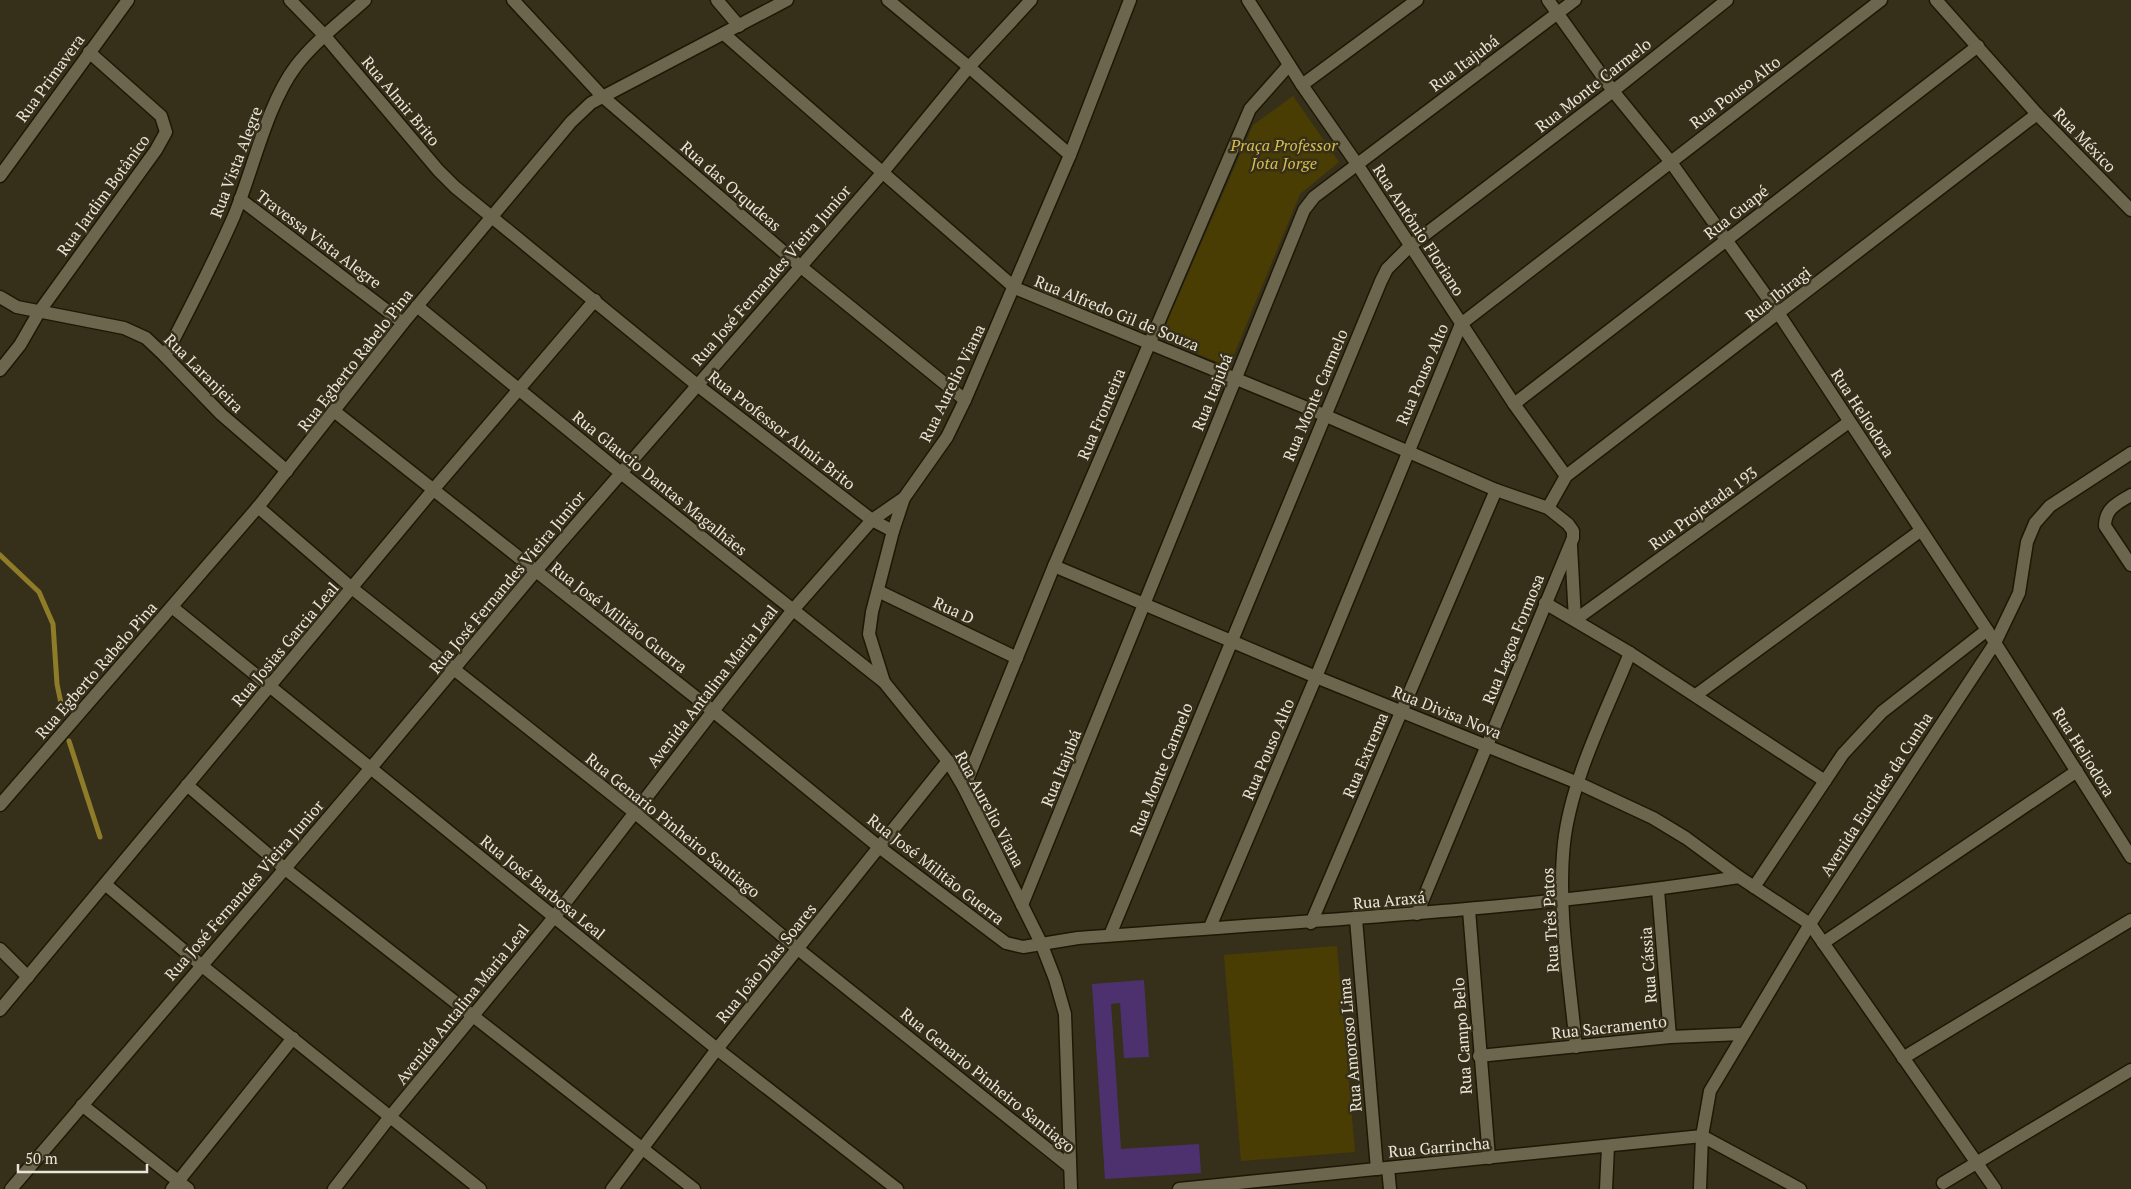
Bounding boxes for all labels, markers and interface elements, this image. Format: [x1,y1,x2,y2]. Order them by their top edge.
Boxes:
street label: Rua Primavera [11,30,89,126]
street label: Rua Itajubá [1425,30,1503,96]
street label: Rua Monte Carmelo [1530,33,1656,137]
street label: Rua Almir Brito [357,51,445,151]
street label: Rua Pouso Alto [1685,51,1785,133]
street label: Rua Vista Alegre [205,103,267,221]
street label: Rua México [2049,103,2122,177]
street label: Rua Jardim Botânico [51,130,155,260]
park label: Praça Professor Jota Jorge [1230,134,1338,174]
street label: Rua das Orqudeas [676,136,786,236]
street label: Rua Antônio Floriano [1368,160,1470,300]
street label: Rua José Fernandes Vieira Junior [686,179,856,370]
street label: Rua Guapé [1699,180,1773,244]
street label: Travessa Vista Alegre [252,185,386,293]
street label: Rua Ibiragi [1741,261,1816,327]
street label: Rua Alfredo Gil de Souza [1031,270,1203,356]
street label: Rua Egberto Rabelo Pina [292,284,418,436]
street label: Rua Aurelio Viana [914,320,990,446]
street label: Rua Pouso Alto [1391,320,1453,428]
street label: Rua Monte Carmelo [1277,325,1353,464]
street label: Rua Laranjeira [160,329,248,417]
street label: Rua Itajubá [1187,350,1237,434]
street label: Rua Heliodora [1826,364,1900,462]
street label: Rua Professor Almir Brito [704,365,860,495]
street label: Rua Fronteira [1072,365,1130,463]
street label: Rua Glaucio Dantas Magalhães [568,406,752,560]
street label: Rua Projetada 193 [1644,461,1762,555]
street label: Rua José Fernandes Vieira Junior [424,485,591,678]
street label: Rua José Militão Guerra [546,557,692,677]
street label: Rua Lagoa Formosa [1477,571,1549,707]
street label: Rua Josias Garcia Leal [227,577,344,711]
street label: Rua D [930,591,978,629]
street label: Rua Egberto Rabelo Pina [30,597,162,743]
street label: Avenida Antalina Maria Leal [642,600,783,772]
street label: Rua Divisa Nova [1389,680,1505,744]
street label: Rua Pouso Alto [1237,695,1299,803]
street label: Rua Monte Carmelo [1124,699,1198,839]
street label: Rua Heliodora [2048,703,2120,801]
street label: Avenida Euclides da Cunha [1815,708,1937,880]
street label: Rua Extrema [1337,709,1393,801]
street label: Rua Itajubá [1036,726,1086,810]
street label: Rua Aurelio Viana [950,747,1030,871]
street label: Rua Genario Pinheiro Santiago [581,748,765,903]
street label: Rua José Fernandes Vieira Junior [159,794,329,985]
street label: Rua José Militão Guerra [863,809,1009,929]
street label: Rua José Barbosa Leal [476,830,610,944]
street label: Rua Três Patos [1536,867,1564,973]
street label: Rua Araxá [1352,886,1426,914]
street label: Rua João Dias Soares [711,898,821,1027]
street label: Avenida Antalina Maria Leal [390,919,534,1089]
street label: Rua Cássia [1634,926,1662,1004]
street label: Rua Amoroso Lima [1333,977,1367,1113]
street label: Rua Campo Belo [1447,977,1477,1095]
street label: Rua Genario Pinheiro Santiago [896,1003,1080,1158]
street label: Rua Sacramento [1550,1010,1668,1044]
street label: Rua Garrincha [1387,1132,1491,1162]
scale bar [18,1142,146,1174]
text: 50 m [25,1148,58,1168]

